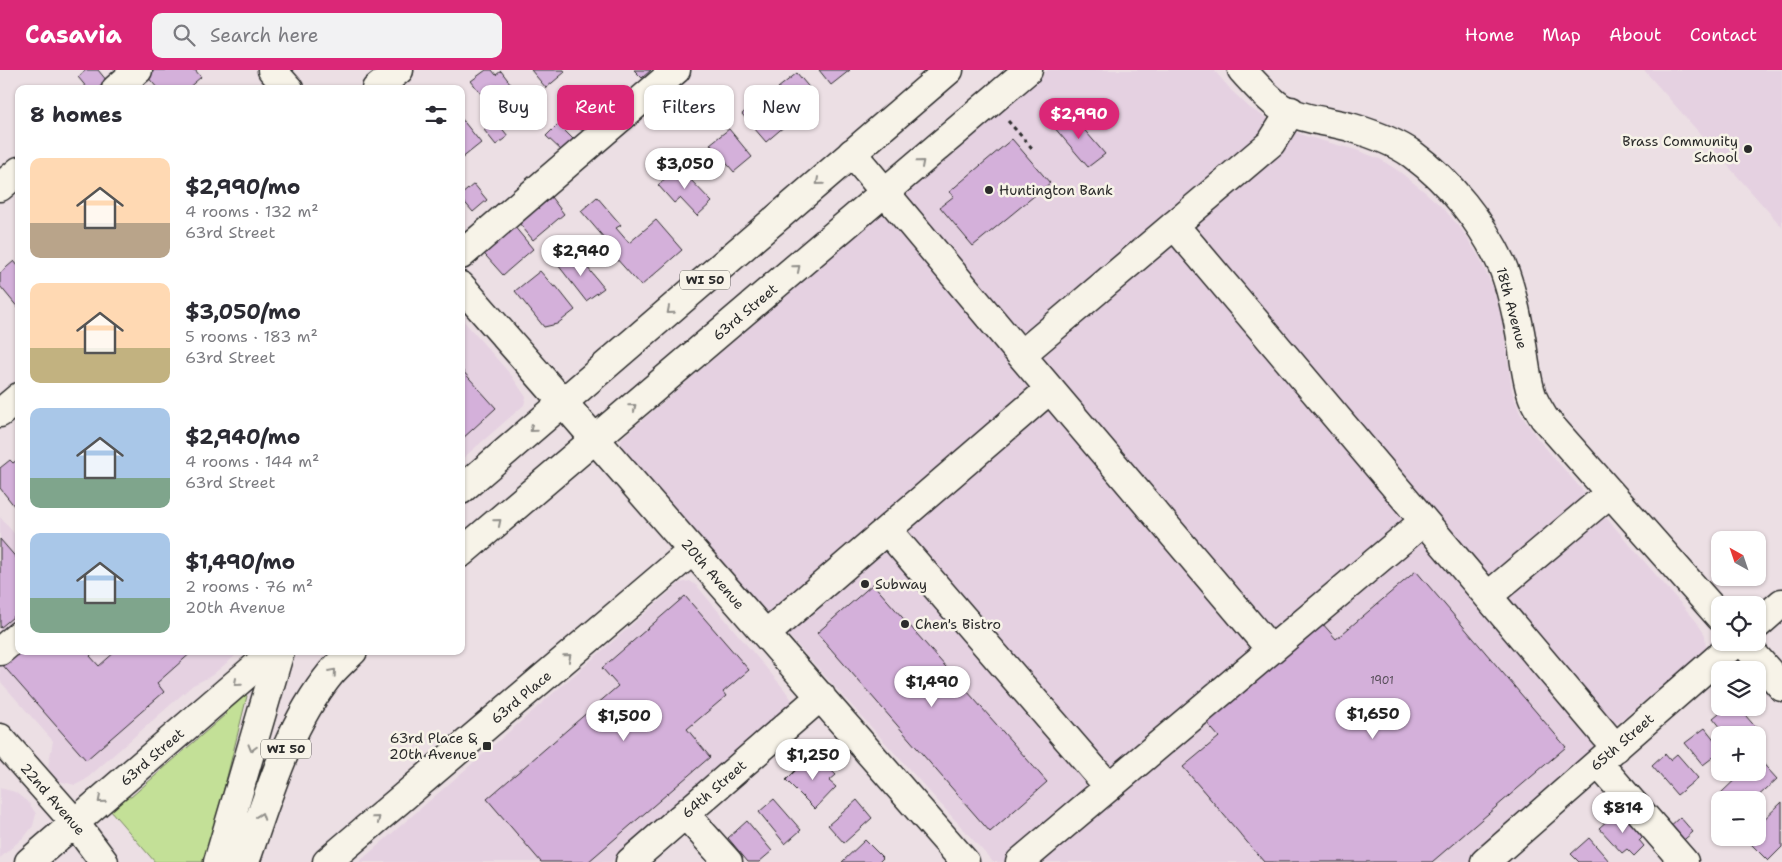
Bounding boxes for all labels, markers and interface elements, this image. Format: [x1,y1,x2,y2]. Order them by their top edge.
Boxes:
search box [152,13,502,58]
text: Casavia [25,19,122,51]
icon: search [170,21,198,49]
text: Search here [210,23,318,48]
text: Home [1465,23,1514,47]
text: Map [1542,23,1581,47]
text: About [1609,23,1662,47]
text: Contact [1690,23,1757,47]
chip: Buy [480,85,547,130]
chip: Rent [557,85,634,130]
chip: Filters [644,85,734,130]
chip: New [744,85,819,130]
pin: $2,990 [1038,98,1120,140]
text: 8 homes [30,101,122,129]
icon: filters [422,101,450,129]
text: $2,990 [1050,103,1108,124]
place label: Brass Community School [1622,132,1739,166]
marker: Brass Community School [1742,143,1754,155]
pin: $3,050 [644,148,726,190]
text: $3,050 [656,153,714,174]
one-way arrow [915,159,924,168]
text: $2,990/mo [185,173,300,201]
one-way arrow [816,176,825,184]
icon: home [70,178,130,238]
place label: Huntington Bank [999,181,1113,199]
marker: Huntington Bank [983,184,995,196]
text: 4 rooms · 132 m² [185,201,319,222]
text: 63rd Street [185,222,276,243]
pin: $2,940 [540,234,622,277]
text: $2,940 [552,240,610,261]
one-way arrow [791,265,800,274]
street label: 18th Avenue [1492,265,1532,351]
road number: WI 50 [680,270,730,290]
street label: 63rd Street [709,280,781,344]
text: $3,050/mo [185,298,301,326]
icon: home [70,303,130,363]
one-way arrow [666,305,675,314]
text: 5 rooms · 183 m² [185,326,318,347]
text: 63rd Street [185,347,276,368]
one-way arrow [627,405,636,413]
text: $2,940/mo [185,423,301,451]
one-way arrow [530,423,539,432]
icon: home [70,428,130,488]
text: 4 rooms · 144 m² [185,451,319,472]
text: 63rd Street [185,472,276,493]
one-way arrow [493,518,502,527]
north arrow [1711,531,1766,586]
map controls [1711,531,1766,846]
street label: 20th Avenue [677,535,749,613]
text: $1,490/mo [185,548,295,576]
icon: home [70,553,130,613]
place label: Subway [875,575,927,593]
text: 2 rooms · 76 m² [185,576,313,597]
marker: Subway [859,578,871,590]
button: locate [1711,596,1766,651]
text: 20th Avenue [185,597,285,618]
place label: Chen's Bistro [915,615,1001,633]
marker: Chen's Bistro [899,618,911,630]
one-way arrow [562,654,571,663]
button: layers [1711,661,1766,716]
street label: 63rd Place [487,666,555,728]
pin: $1,490 [891,666,973,708]
one-way arrow [327,668,336,677]
text: $1,490 [905,671,959,692]
house number: 1901 [1370,673,1394,688]
one-way arrow [234,677,243,686]
pin: $1,650 [1332,698,1414,740]
pin: $1,500 [583,700,665,742]
text: $1,650 [1346,703,1400,724]
text: $1,500 [597,705,651,726]
street label: 65th Street [1587,710,1657,774]
street label: 63rd Street [116,724,188,790]
button: + [1711,726,1766,781]
place label: 63rd Place & 20th Avenue [389,729,477,763]
pin: $1,250 [772,738,854,781]
road number: WI 50 [261,740,311,759]
marker: 63rd Place & 20th Avenue [481,740,493,752]
one-way arrow [247,744,257,752]
text: $1,250 [786,744,840,765]
street label: 64th Street [678,756,750,822]
street label: 22nd Avenue [17,759,89,839]
button: − [1711,791,1766,846]
pin: $814 [1593,792,1653,834]
one-way arrow [97,795,106,804]
text: $814 [1603,797,1643,818]
one-way arrow [256,812,266,821]
one-way arrow [372,816,381,825]

